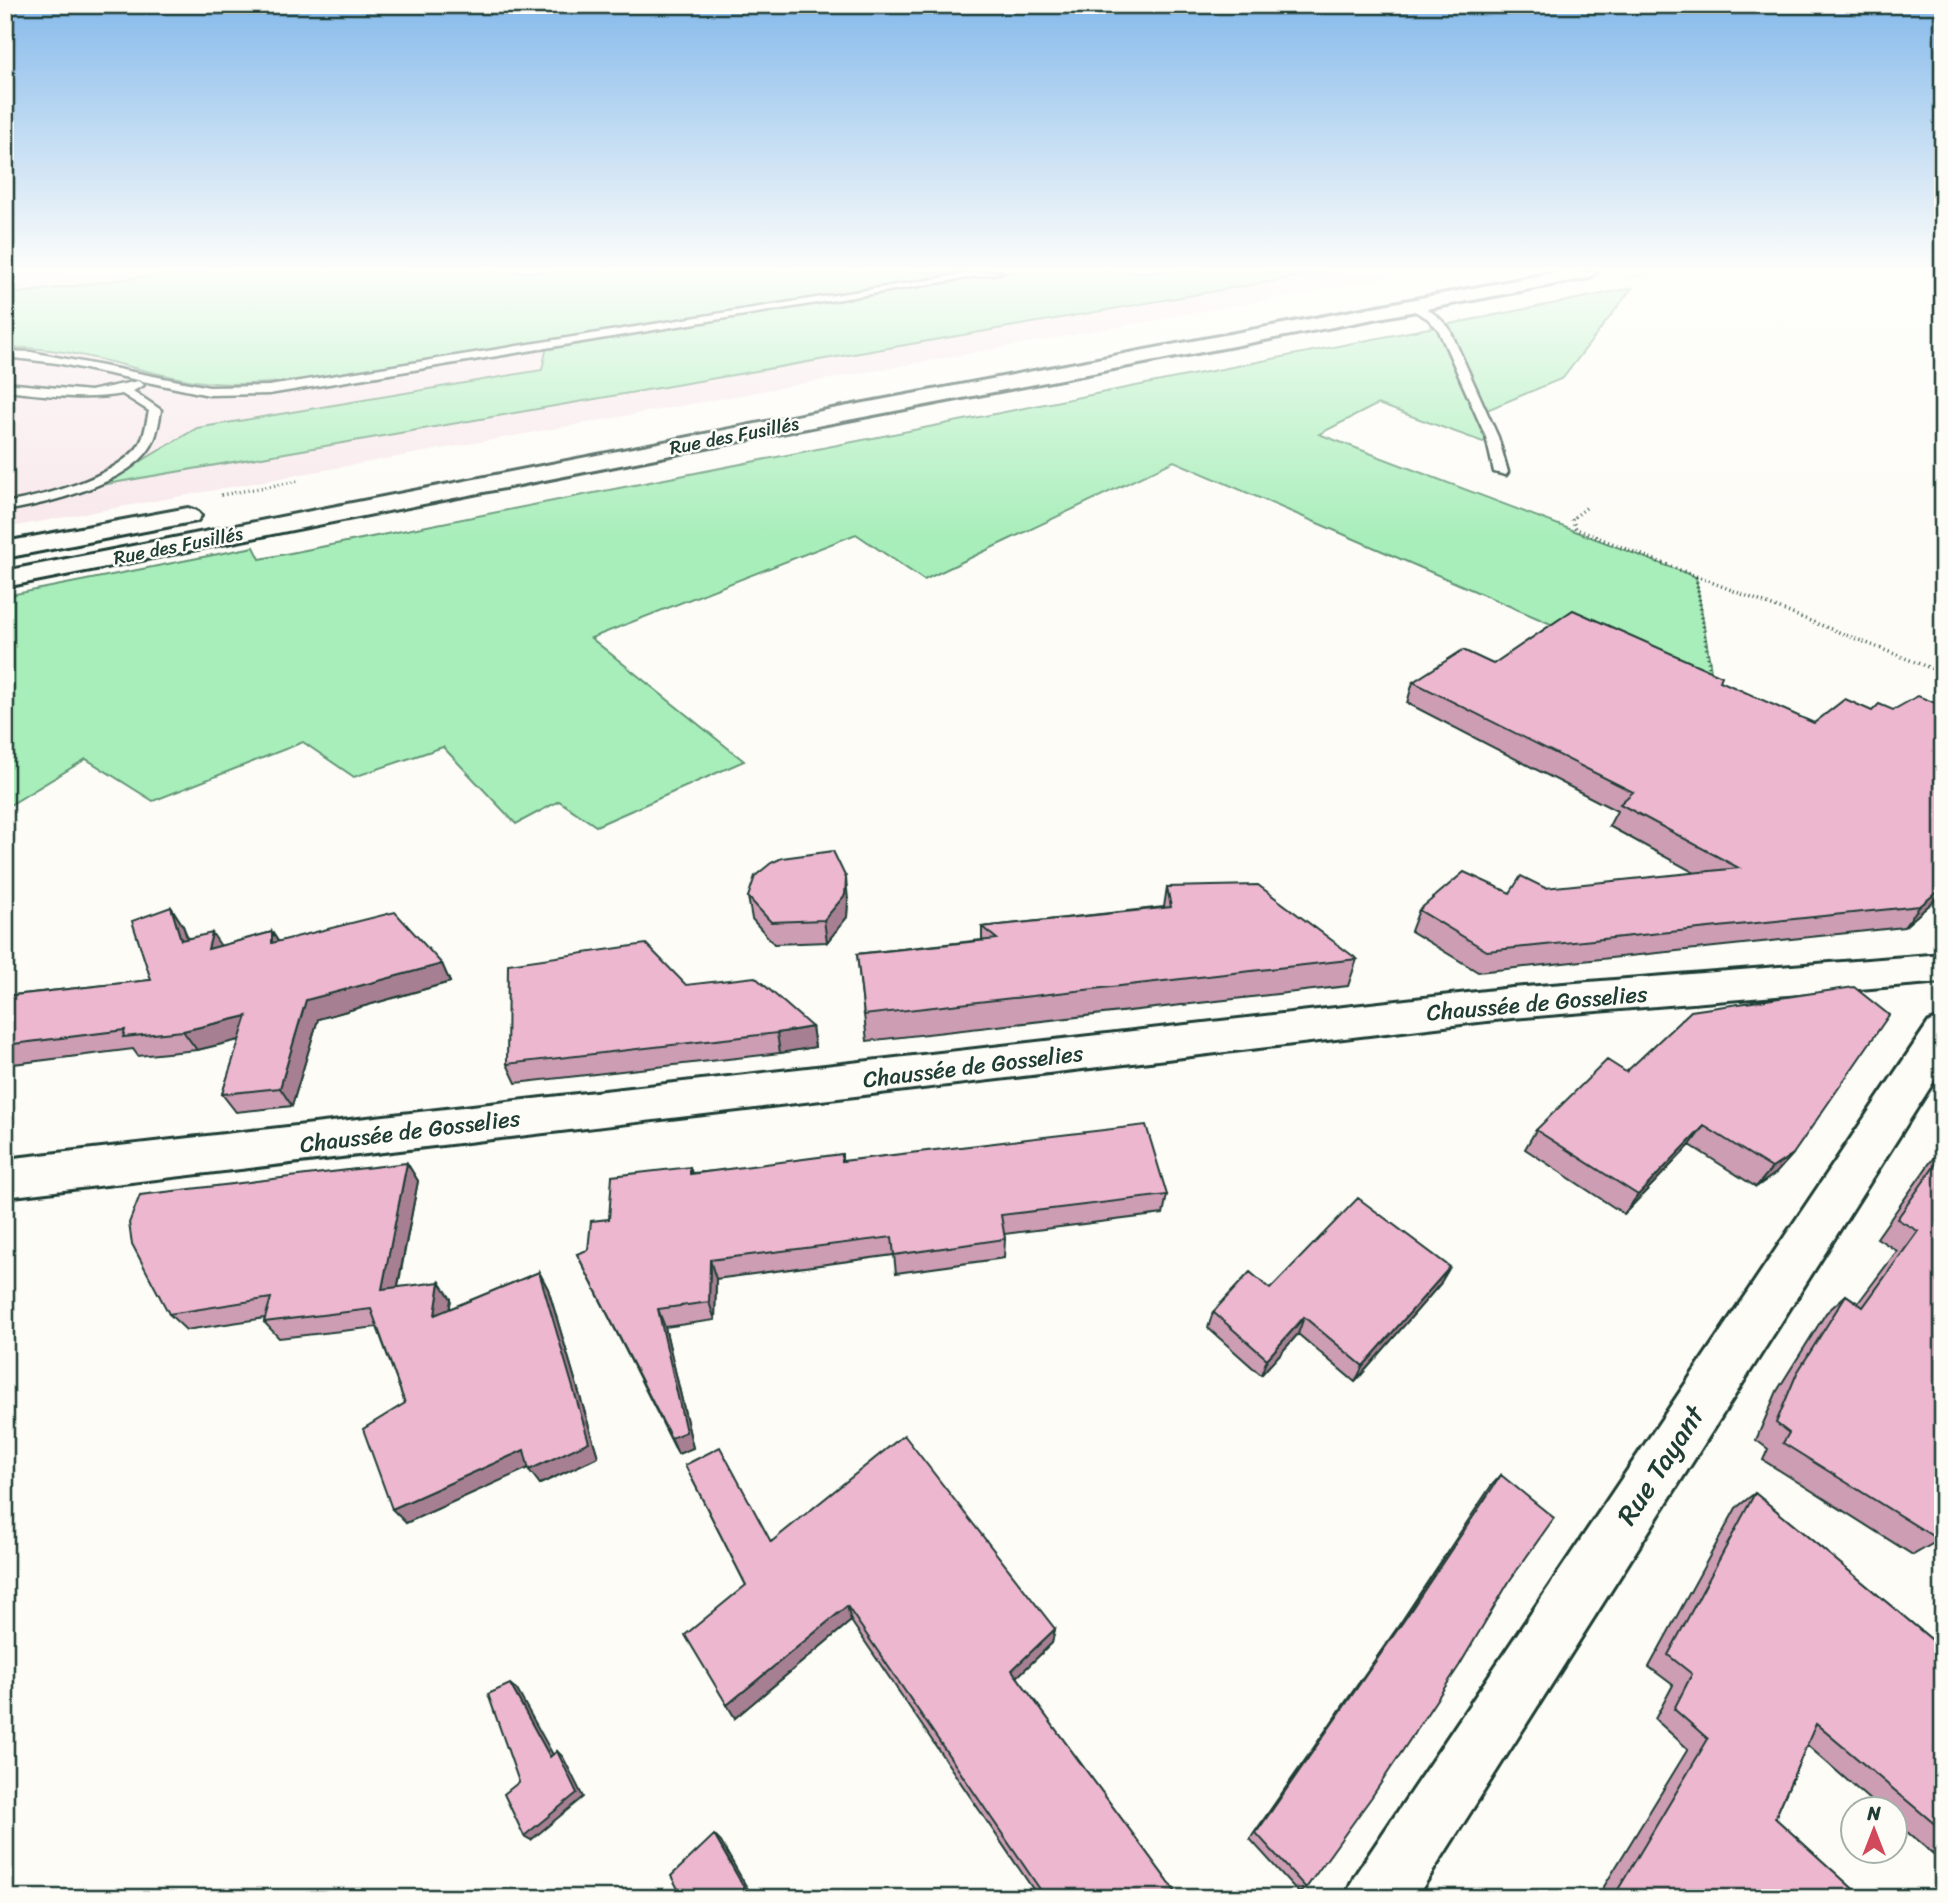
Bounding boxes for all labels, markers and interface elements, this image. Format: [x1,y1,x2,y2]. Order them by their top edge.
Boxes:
street label: Rue des Fusillés [667,407,802,464]
street label: Rue des Fusillés [111,517,246,574]
street label: Chaussée de Gosselies [1425,973,1650,1034]
street label: Chaussée de Gosselies [861,1033,1086,1100]
street label: Chaussée de Gosselies [298,1098,523,1165]
street label: Rue Tayant [1603,1394,1719,1535]
north arrow [1840,1794,1910,1864]
text: N [1866,1797,1881,1830]

